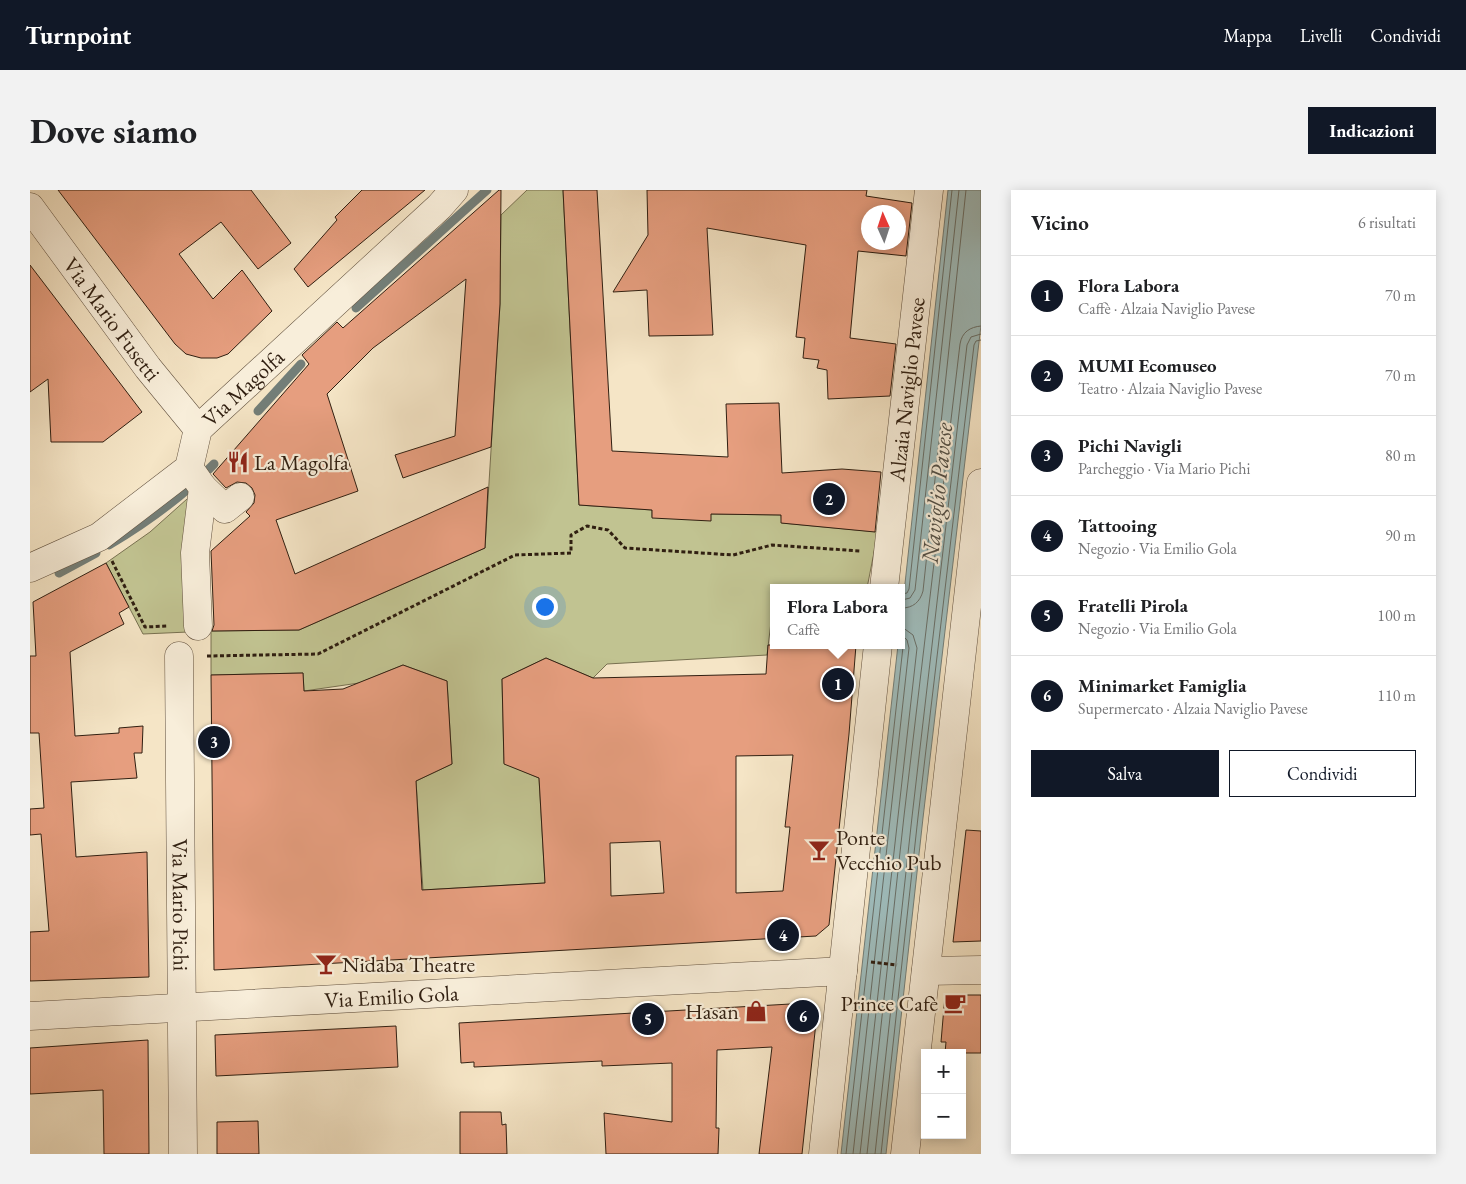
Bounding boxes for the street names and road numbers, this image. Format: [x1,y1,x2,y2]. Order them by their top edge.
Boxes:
street label: Via Mario Fusetti [57,252,167,387]
street label: Alzaia Naviglio Pavese [882,295,932,484]
street label: Via Magolfa [196,343,291,433]
street label: Via Mario Pichi [165,839,196,971]
street label: Via Emilio Gola [324,978,460,1015]

